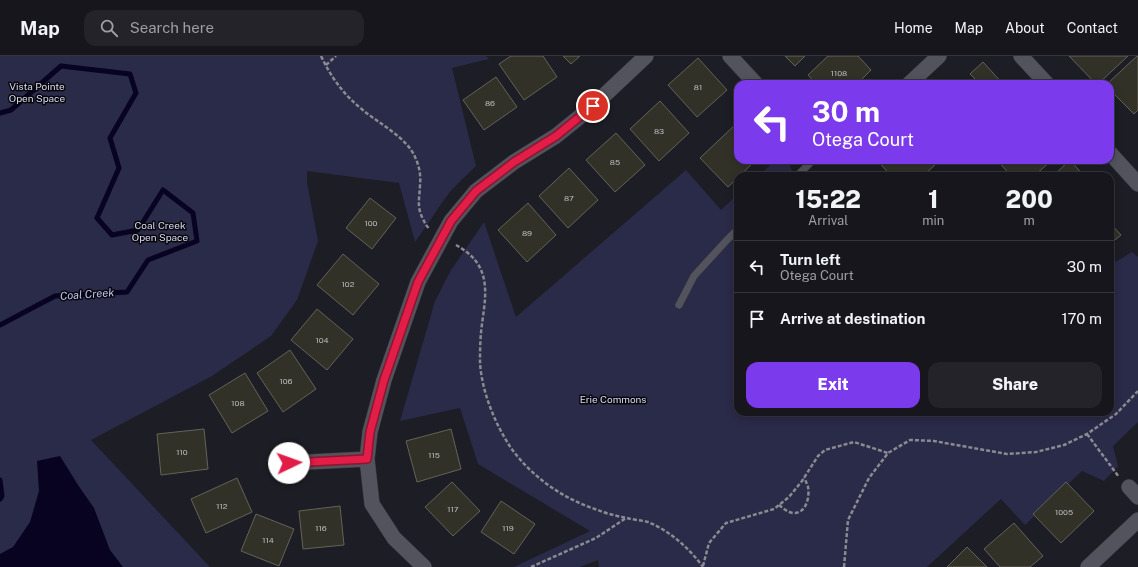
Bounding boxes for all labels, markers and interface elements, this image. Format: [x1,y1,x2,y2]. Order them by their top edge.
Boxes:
search box [84,10,364,46]
text: Map [20,17,60,39]
icon: search [98,17,120,39]
text: Search here [130,19,214,36]
text: Home [894,20,933,36]
text: Map [955,20,983,36]
text: About [1005,20,1045,36]
text: Contact [1067,20,1118,36]
house number: 1108 [831,68,847,78]
park label: Vista Pointe Open Space [9,80,65,104]
house number: 81 [694,82,702,92]
pin [576,89,610,123]
icon: arrive [582,95,604,117]
text: 30 m [812,95,880,128]
icon: left [746,96,798,148]
house number: 86 [485,98,495,108]
house number: 83 [654,126,664,136]
text: Otega Court [812,129,914,150]
house number: 85 [610,157,620,167]
text: 15:22 [795,185,861,213]
text: 1 [928,185,939,213]
text: 200 [1005,185,1053,213]
house number: 87 [564,193,574,203]
text: Arrival [808,213,848,228]
text: min [922,213,944,228]
text: m [1024,213,1035,228]
house number: 100 [365,218,378,228]
park label: Coal Creek Open Space [132,219,188,243]
house number: 89 [522,228,532,238]
text: Turn left [780,251,841,268]
icon: left [746,256,768,278]
text: 30 m [1067,258,1102,275]
text: Otega Court [780,268,854,283]
house number: 102 [342,279,355,289]
water label: Coal Creek [59,286,115,302]
icon: arrive [746,308,768,330]
text: Arrive at destination [780,310,925,327]
text: 170 m [1061,310,1102,327]
house number: 104 [315,335,329,345]
button: Exit [746,362,920,408]
button: Share [928,362,1102,408]
house number: 106 [279,376,293,386]
park label: Erie Commons [580,393,646,405]
house number: 108 [231,398,245,408]
position arrow [268,442,310,484]
house number: 110 [176,447,188,457]
house number: 115 [428,450,440,460]
house number: 112 [216,501,228,511]
house number: 117 [447,504,459,514]
house number: 1005 [1055,507,1073,517]
house number: 116 [315,523,327,533]
house number: 119 [502,523,514,533]
house number: 114 [262,535,274,545]

